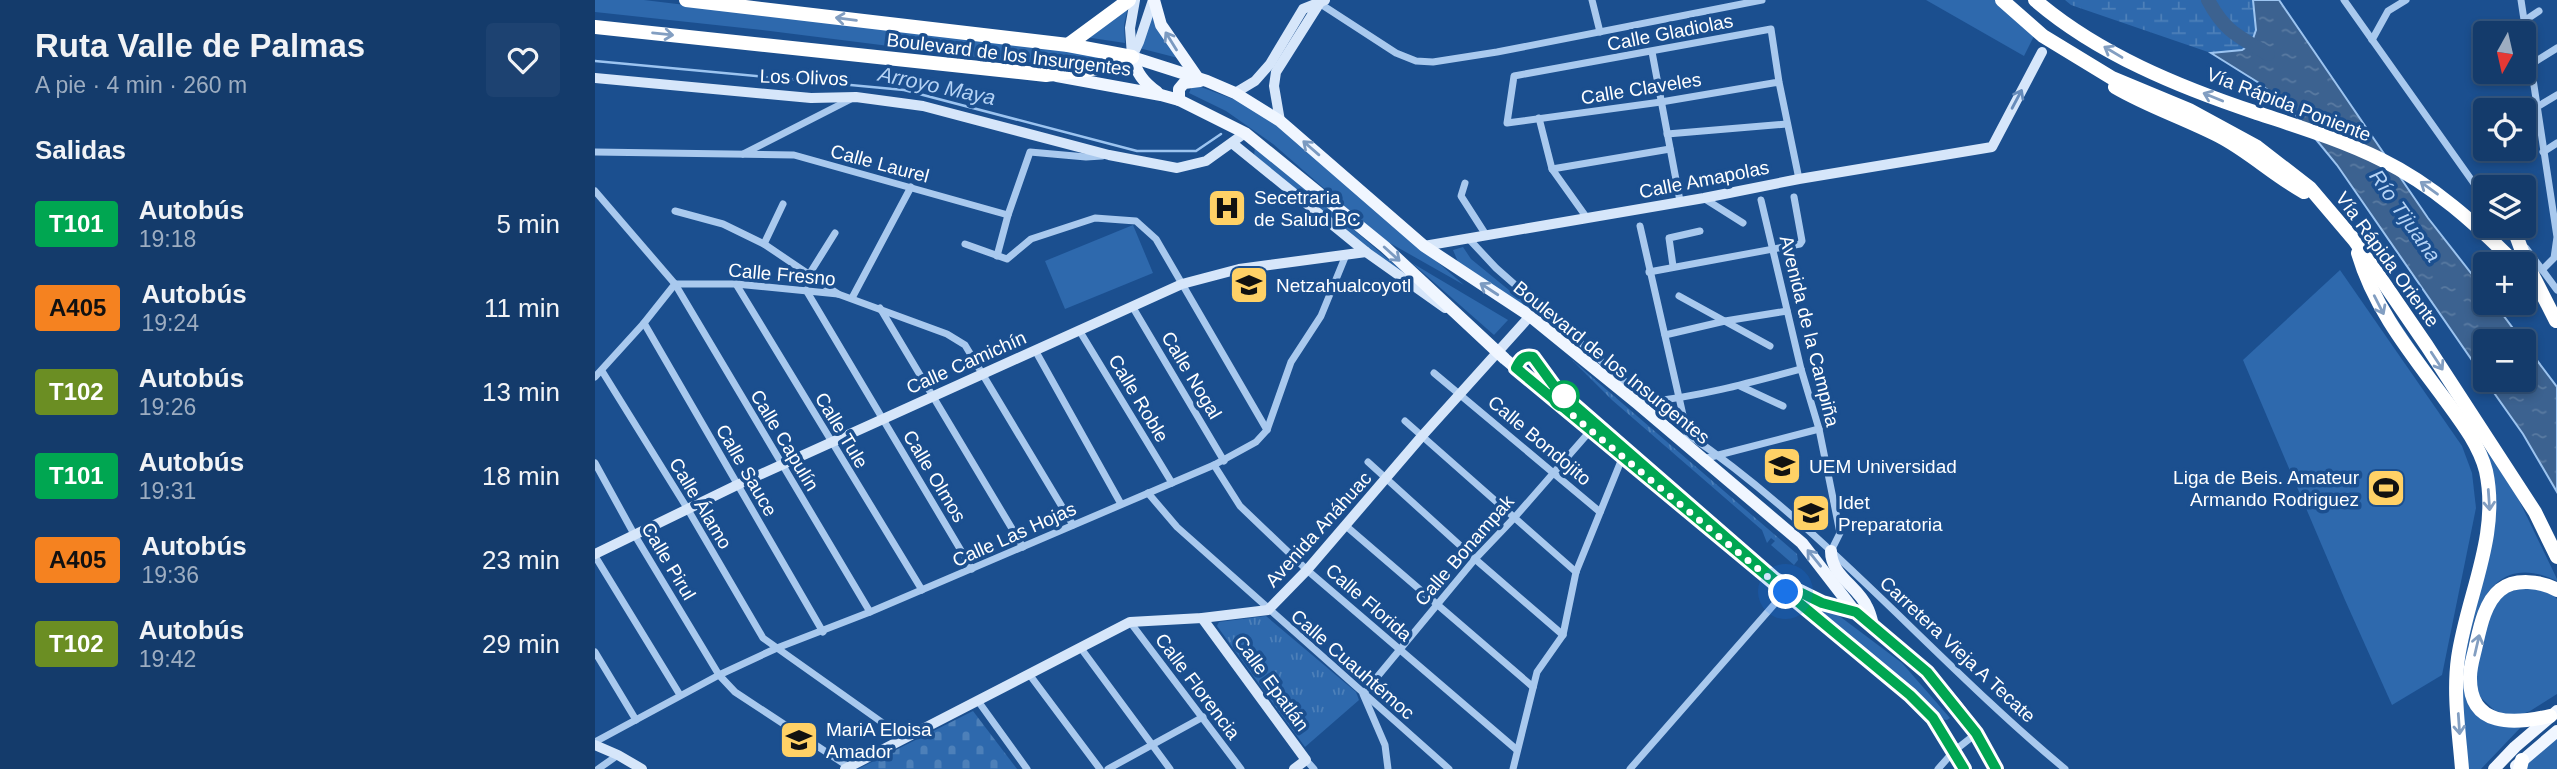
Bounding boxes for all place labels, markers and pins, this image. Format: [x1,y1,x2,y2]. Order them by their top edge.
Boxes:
hospital icon: Secetraria de Salud BC [1206,187,1248,229]
place label: Secetraria de Salud BC [1254,187,1361,230]
school or university icon: Netzahualcoyotl [1228,264,1270,306]
place label: Netzahualcoyotl [1276,275,1411,296]
unlabelled marker [1549,381,1579,411]
school or university icon: UEM Universidad [1761,445,1803,487]
place label: UEM Universidad [1809,456,1957,477]
place label: Liga de Beis. Amateur Armando Rodriguez [2173,467,2360,510]
sports icon: Liga de Beis. Amateur Armando Rodriguez [2365,467,2407,509]
school or university icon: Idet Preparatoria [1790,492,1832,534]
place label: Idet Preparatoria [1838,492,1943,535]
school or university icon: MariA Eloisa Amador [778,719,820,761]
place label: MariA Eloisa Amador [826,719,932,762]

